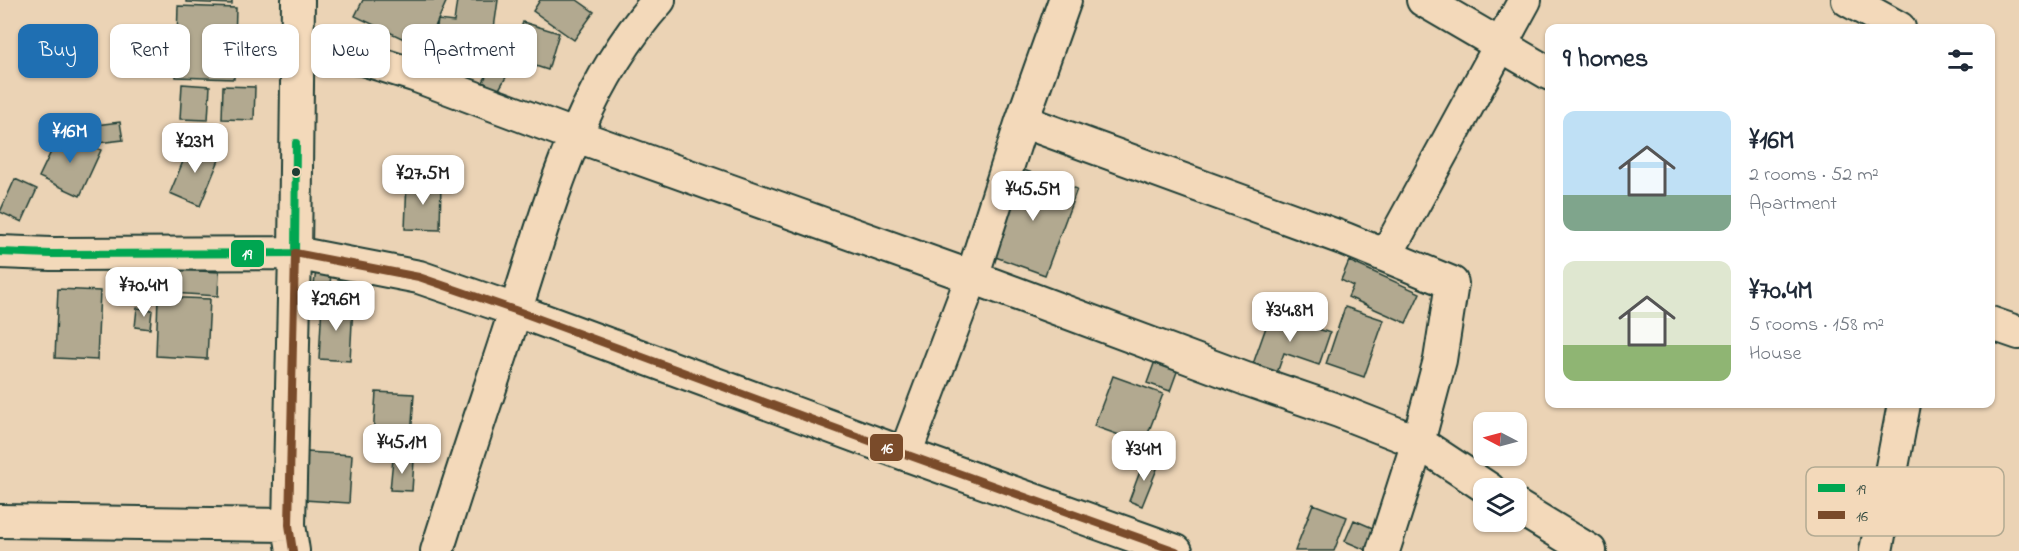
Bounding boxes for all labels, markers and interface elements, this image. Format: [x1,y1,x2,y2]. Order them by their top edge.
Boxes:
chip: Buy [18,24,98,78]
chip: Rent [110,24,190,78]
chip: Filters [202,24,299,78]
chip: New [311,24,390,78]
chip: Apartment [402,24,537,78]
text: 9 homes [1563,41,1648,79]
icon: filters [1944,44,1977,77]
pin: ¥16M [34,113,106,164]
text: ¥16M [52,118,88,147]
pin: ¥23M [159,123,231,174]
text: ¥16M [1749,123,1795,161]
text: ¥23M [176,128,214,157]
icon: home [1611,135,1683,207]
pin: ¥27.5M [374,155,472,206]
text: ¥27.5M [396,160,450,189]
text: 2 rooms · 52 m² [1749,161,1879,190]
unlabelled marker [290,166,302,178]
pin: ¥45.5M [984,171,1082,222]
text: ¥45.5M [1005,176,1061,205]
text: Apartment [1749,190,1837,219]
line badge: 19 [230,239,265,268]
text: 19 [242,243,252,267]
pin: ¥70.4M [95,267,193,318]
text: ¥70.4M [119,272,169,301]
text: ¥70.4M [1749,273,1813,311]
pin: ¥29.6M [287,281,385,332]
icon: home [1611,285,1683,357]
text: ¥29.6M [312,286,360,315]
pin: ¥34.8M [1241,292,1339,343]
text: ¥34.8M [1266,297,1314,326]
text: 5 rooms · 158 m² [1749,311,1884,340]
text: House [1749,340,1802,369]
north arrow [1473,412,1527,466]
map controls [1473,412,1527,532]
pin: ¥45.1M [353,424,451,475]
text: ¥45.1M [377,429,427,458]
pin: ¥34M [1108,431,1180,482]
line badge: 16 [869,433,904,462]
text: ¥34M [1126,436,1162,465]
text: 16 [881,437,894,461]
legend [1806,467,2004,536]
button: layers [1473,478,1527,532]
text: 19 [1856,478,1866,502]
text: 16 [1856,505,1868,529]

